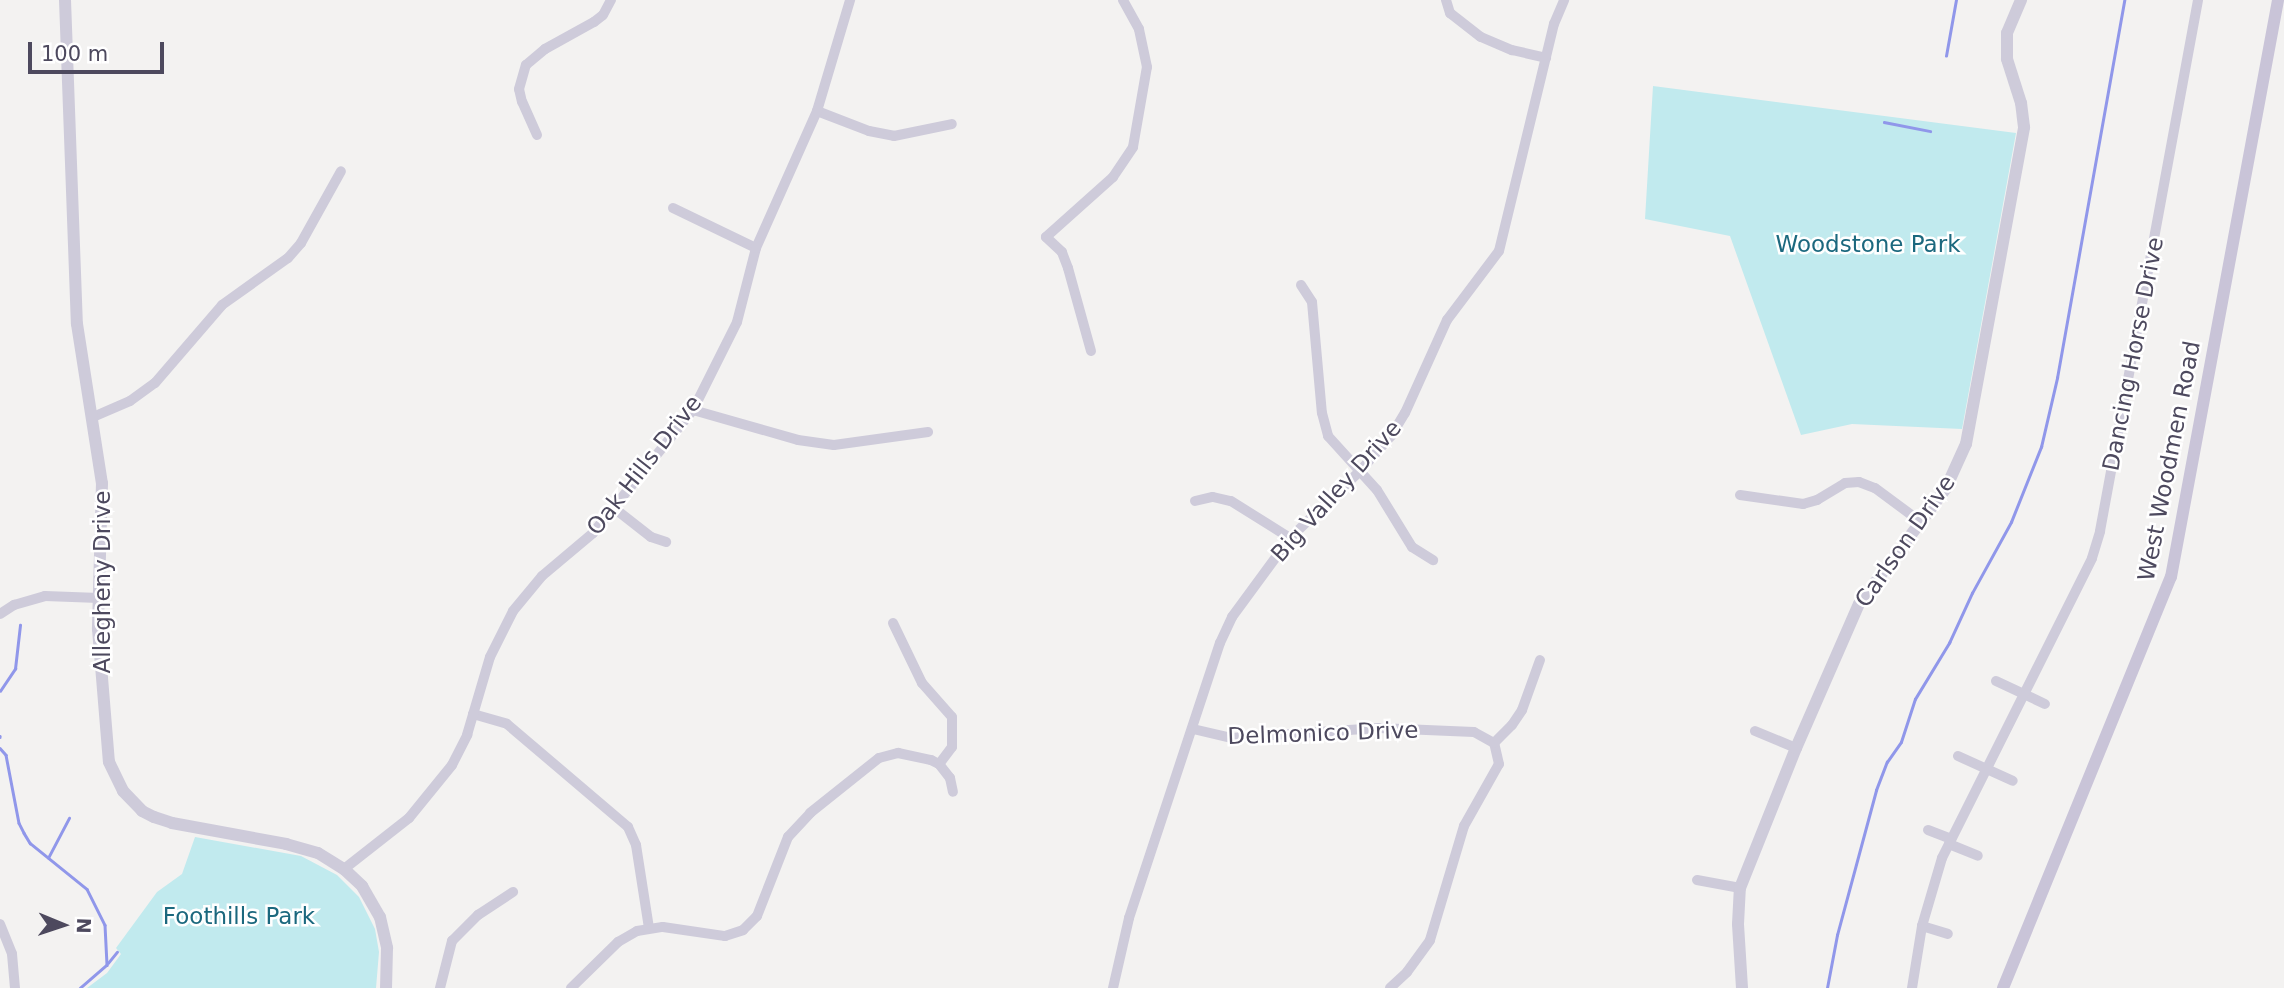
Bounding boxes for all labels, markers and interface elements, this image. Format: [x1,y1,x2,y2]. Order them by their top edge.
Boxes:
scale bar [32,28,168,72]
text: 100 m [41,42,108,66]
park label: Woodstone Park [1776,230,1960,258]
street label: Dancing Horse Drive [2097,235,2169,473]
street label: West Woodmen Road [2132,339,2206,583]
street label: Oak Hills Drive [581,390,707,540]
street label: Big Valley Drive [1265,414,1407,568]
street label: Carlson Drive [1849,469,1961,613]
street label: Allegheny Drive [88,491,116,673]
street label: Delmonico Drive [1227,716,1419,750]
north arrow [28,890,98,960]
park label: Foothills Park [163,902,315,930]
text: N [73,917,95,934]

